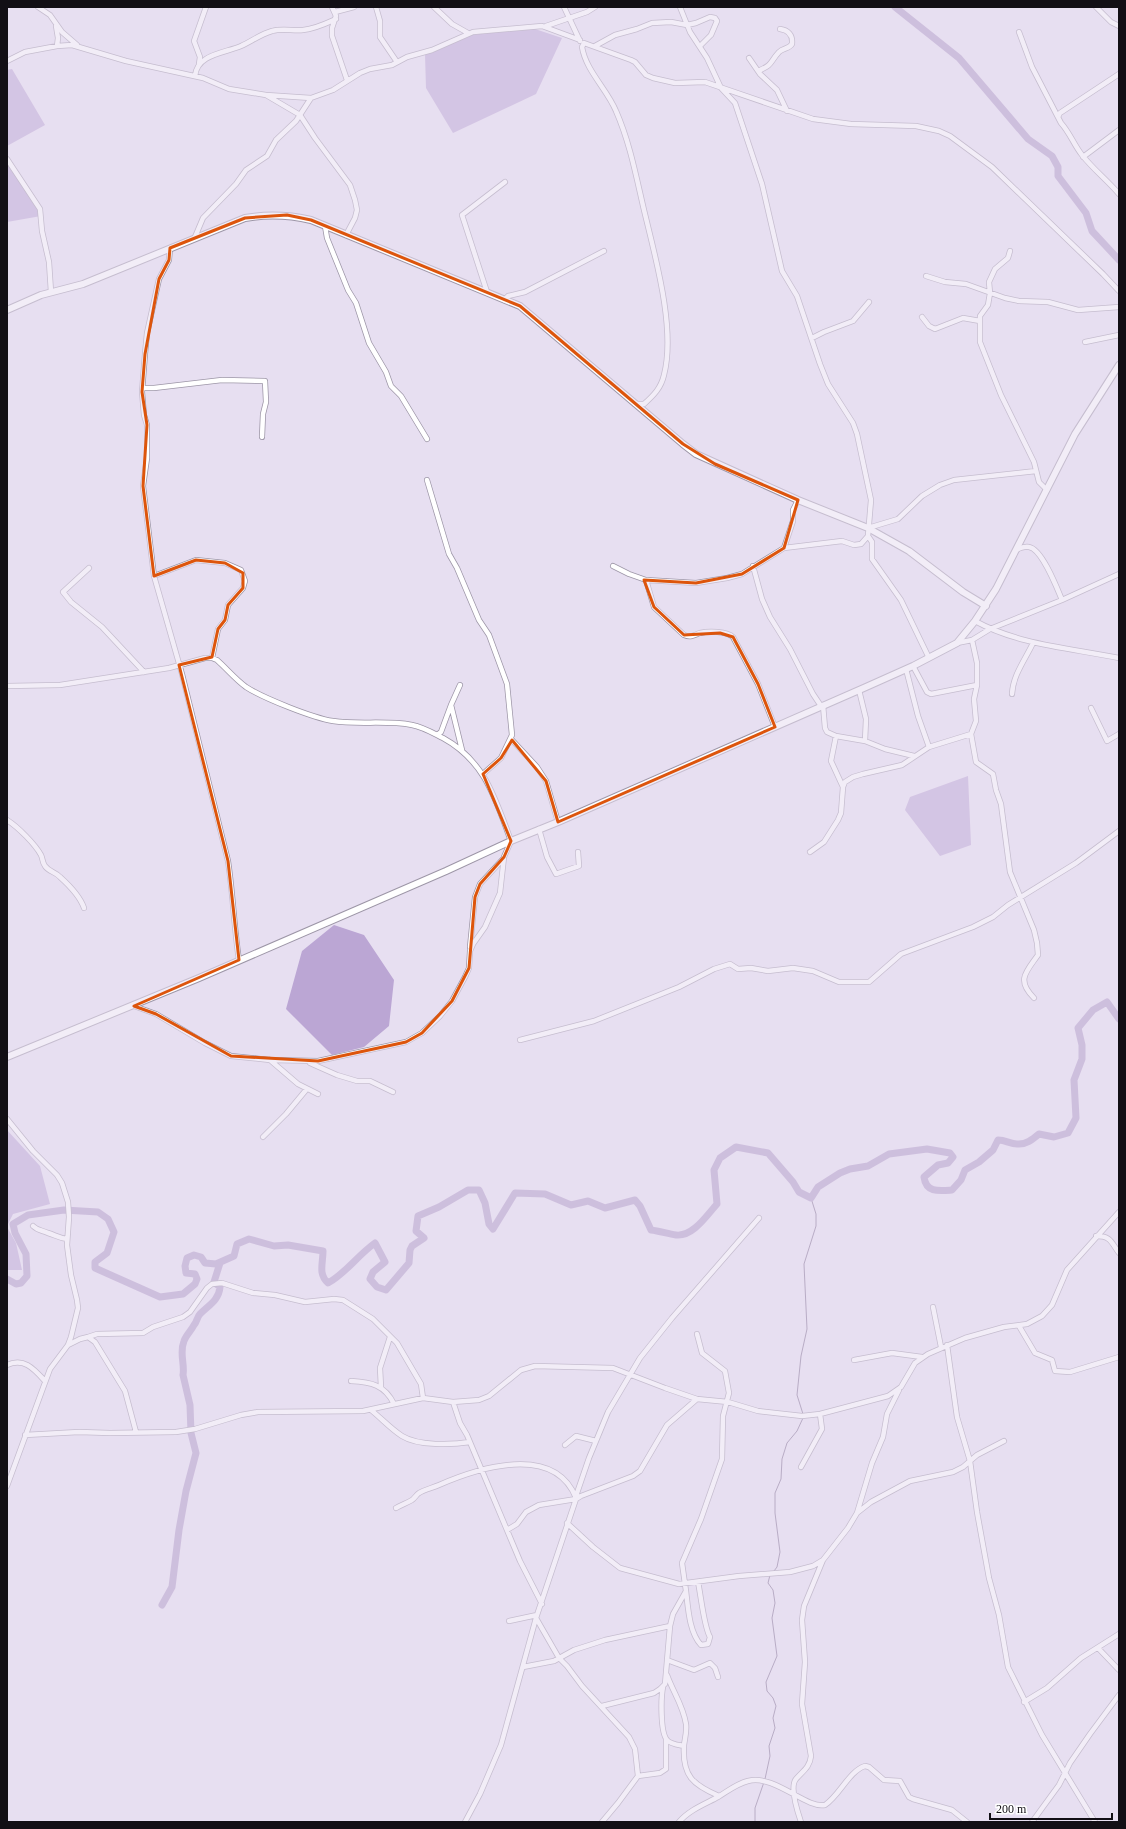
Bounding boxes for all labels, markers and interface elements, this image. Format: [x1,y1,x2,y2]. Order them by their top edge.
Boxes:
scale bar [990,1795,1112,1821]
text: 200 m [996,1802,1027,1816]

